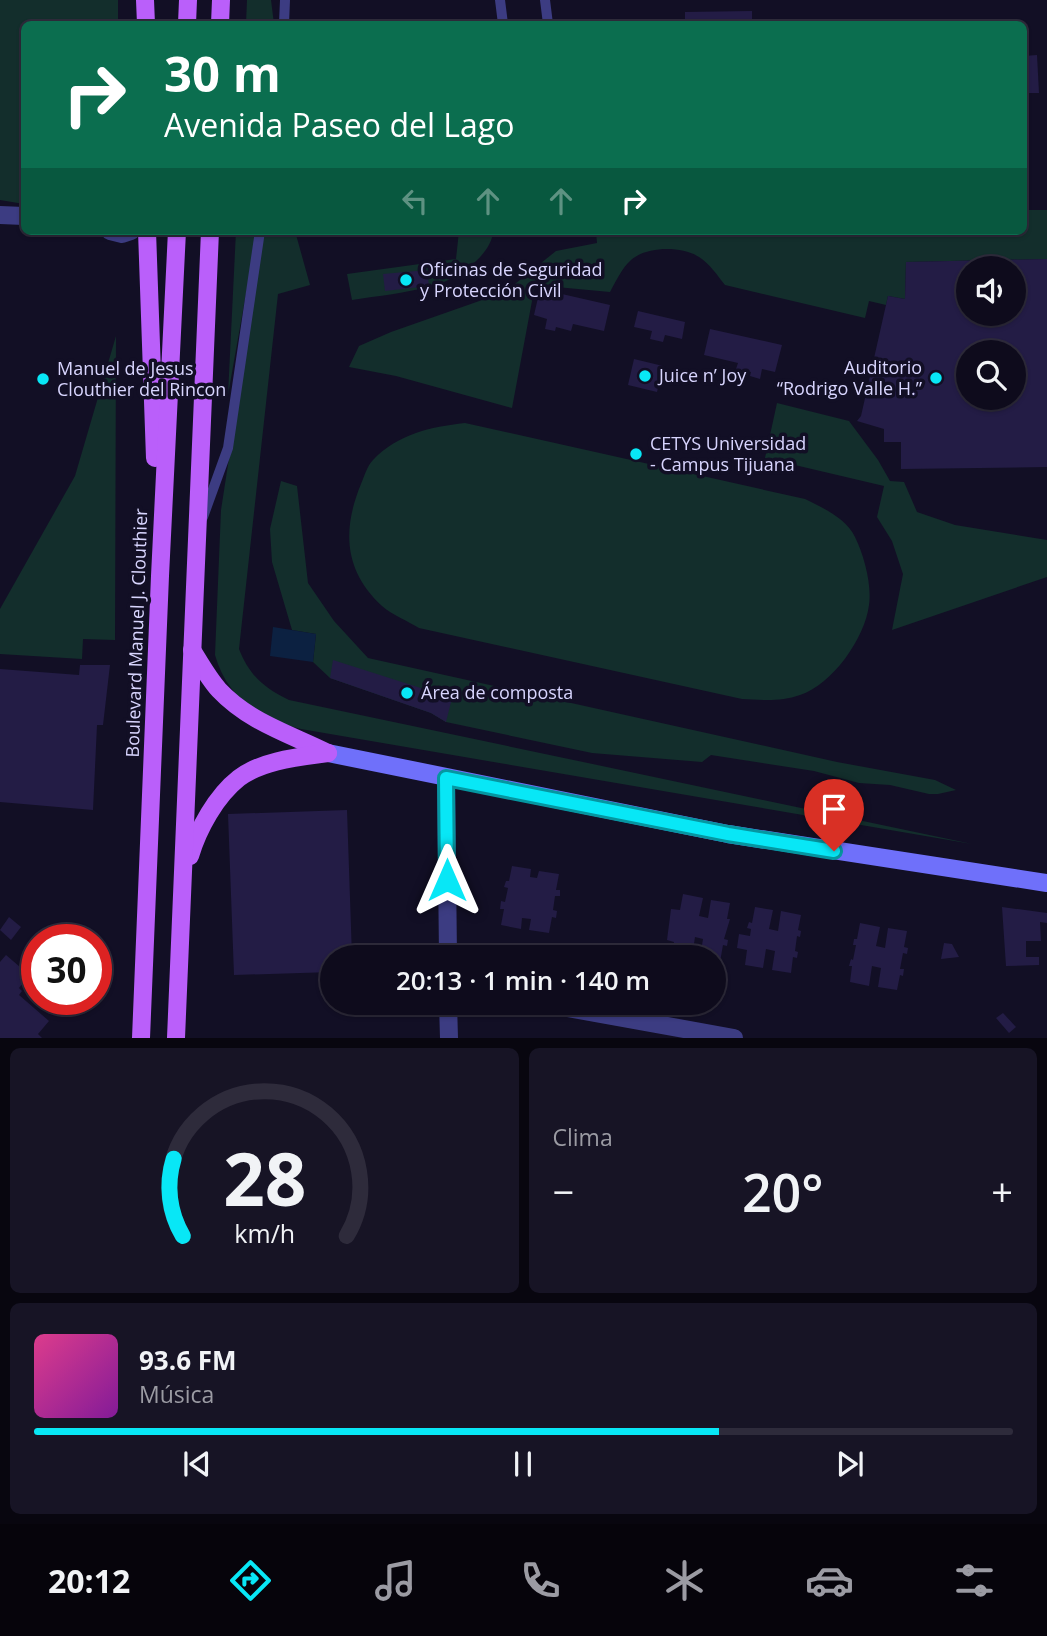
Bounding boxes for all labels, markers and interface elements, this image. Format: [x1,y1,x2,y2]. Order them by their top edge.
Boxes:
text: 30 m [164,40,281,106]
icon: right [49,49,140,140]
text: Avenida Paseo del Lago [164,103,514,146]
icon: left [396,182,434,220]
icon: ahead [469,182,507,220]
icon: ahead [542,182,580,220]
icon: right [615,182,653,220]
map controls [956,256,1026,410]
button: sound [956,256,1026,326]
place label: Oficinas de Seguridad y Protección Civil [420,257,603,302]
marker: Oficinas de Seguridad y Protección Civil [398,272,414,288]
button: search [956,340,1026,410]
place label: Auditorio “Rodrigo Valle H.” [777,355,923,400]
place label: Manuel de Jesus Clouthier del Rincon [57,356,226,401]
place label: Juice n’ Joy [657,363,747,387]
marker: Juice n’ Joy [637,368,653,384]
marker: Auditorio “Rodrigo Valle H.” [928,370,944,386]
marker: Manuel de Jesus Clouthier del Rincon [35,371,51,387]
place label: CETYS Universidad - Campus Tijuana [650,431,806,476]
marker: CETYS Universidad - Campus Tijuana [628,446,644,462]
street label: Boulevard Manuel J. Clouthier [120,507,152,758]
place label: Área de composta [421,680,573,704]
marker: Área de composta [399,685,415,701]
pin [804,779,864,851]
icon: arrive [815,790,853,828]
position arrow [410,843,484,917]
speed limit sign: 30 [21,924,112,1015]
text: 20:13 · 1 min · 140 m [396,962,650,998]
text: Clima [553,1121,613,1153]
text: 28 [223,1129,306,1228]
text: 20° [742,1156,824,1227]
text: − [553,1165,574,1217]
text: + [991,1165,1013,1217]
text: km/h [234,1216,295,1250]
text: 93.6 FM [139,1342,237,1378]
text: Música [139,1378,214,1410]
icon: previous [178,1445,216,1483]
icon: pause [504,1445,542,1483]
icon: next [831,1445,869,1483]
icon: directions [226,1556,275,1605]
icon: music [371,1556,420,1605]
icon: phone [516,1556,565,1605]
icon: climate [660,1556,709,1605]
icon: car [805,1556,854,1605]
icon: filters [950,1556,999,1605]
text: 20:12 [48,1559,130,1602]

